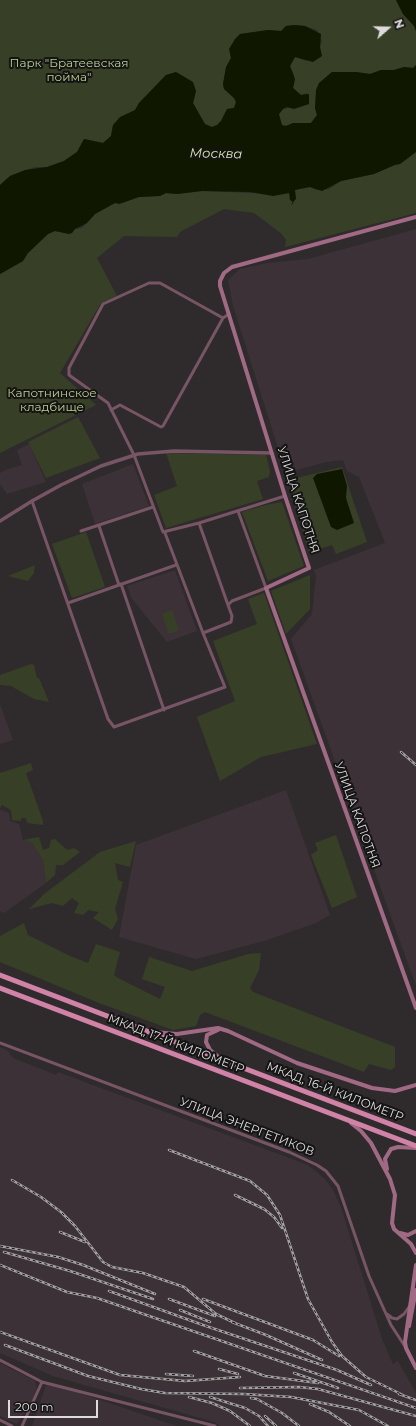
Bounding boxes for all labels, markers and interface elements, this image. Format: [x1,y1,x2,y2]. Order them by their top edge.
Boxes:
north arrow [368,8,408,48]
text: N [391,17,407,30]
park label: Парк "Братеевская пойма" [9,56,129,84]
water label: Москва [189,146,243,162]
park label: Капотнинское кладбище [7,386,97,414]
street label: УЛИЦА КАПОТНЯ [274,445,322,555]
street label: УЛИЦА КАПОТНЯ [331,760,383,870]
street label: МКАД, 17-Й КИЛОМЕТР [106,1011,246,1077]
street label: МКАД, 16-Й КИЛОМЕТР [264,1059,406,1125]
street label: УЛИЦА ЭНЕРГЕТИКОВ [178,1095,316,1159]
scale bar [10,1392,100,1418]
text: 200 m [15,1399,54,1414]

